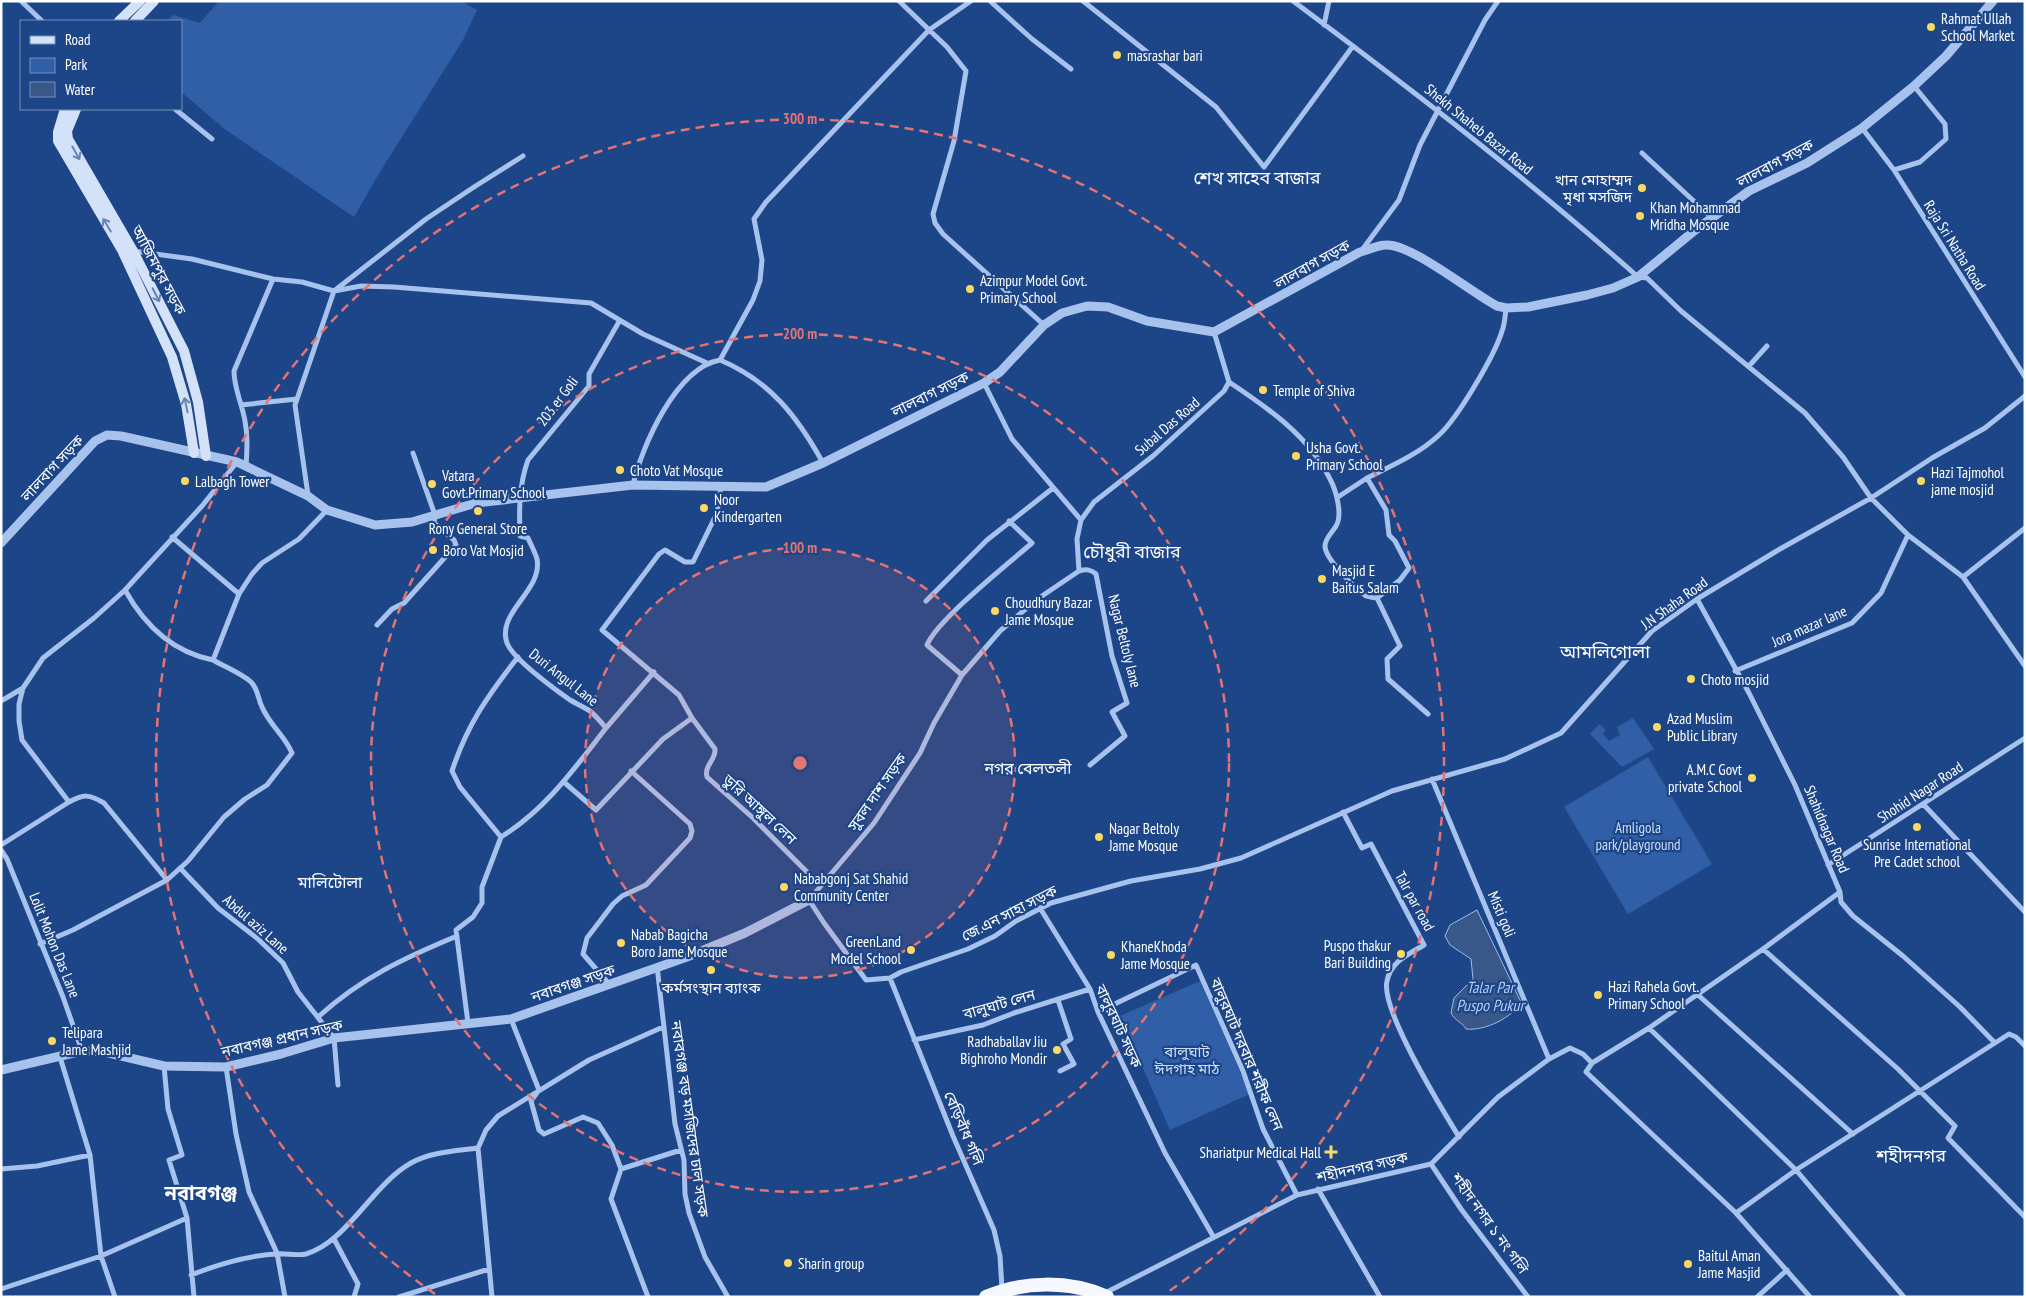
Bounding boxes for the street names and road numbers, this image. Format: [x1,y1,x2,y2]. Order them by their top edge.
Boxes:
street label: Shekh Shaheb Bazar Road [1421,80,1537,178]
street label: লালবাগ সড়ক [1733,135,1817,192]
street label: Raja Sri Natha Road [1920,197,1990,293]
street label: আজিমপুর সড়ক [127,221,191,319]
street label: লালবাগ সড়ক [1270,235,1354,293]
street label: লালবাগ সড়ক [887,367,973,421]
street label: 203 er Goli [532,372,582,430]
street label: Subal Das Road [1131,393,1203,459]
street label: লালবাগ সড়ক [16,430,88,506]
street label: J.N Shaha Road [1636,572,1711,634]
street label: Nagar Beltoly lane [1104,592,1146,690]
street label: Jora mazar lane [1768,601,1849,651]
street label: Duri Angul Lane [526,644,602,710]
street label: সুবল দাশ সড়ক [843,749,911,835]
street label: Shohid Nagar Road [1874,757,1966,827]
street label: ডুরি আঙ্গুল লেন [718,769,802,849]
street label: Shahidnagar Road [1800,782,1854,876]
street label: Talr par road [1391,868,1439,934]
street label: জে.এন সাহা সড়ক [958,880,1061,945]
street label: Misti goli [1484,888,1520,940]
street label: Lolit Mohon Das Lane [25,890,85,1000]
street label: Abdul aziz Lane [219,890,293,958]
street label: নবাবগঞ্জ সড়ক [528,960,618,1007]
street label: বালুরঘাট দরবার শরীফ লেন [1206,974,1288,1134]
street label: বালুরঘাট সড়ক [1091,980,1147,1071]
street label: বালুঘাট লেন [960,984,1038,1024]
street label: নবাবগঞ্জ প্রধান সড়ক [219,1015,345,1061]
street label: নবাবগঞ্জ বড় মসজিদের ঢাল সড়ক [667,1019,713,1219]
street label: বেড়িবাঁধ গলি [940,1088,989,1169]
street label: শহীদনগর সড়ক [1313,1147,1411,1187]
street label: শহীদ নগর ১ নং গলি [1446,1168,1534,1278]

